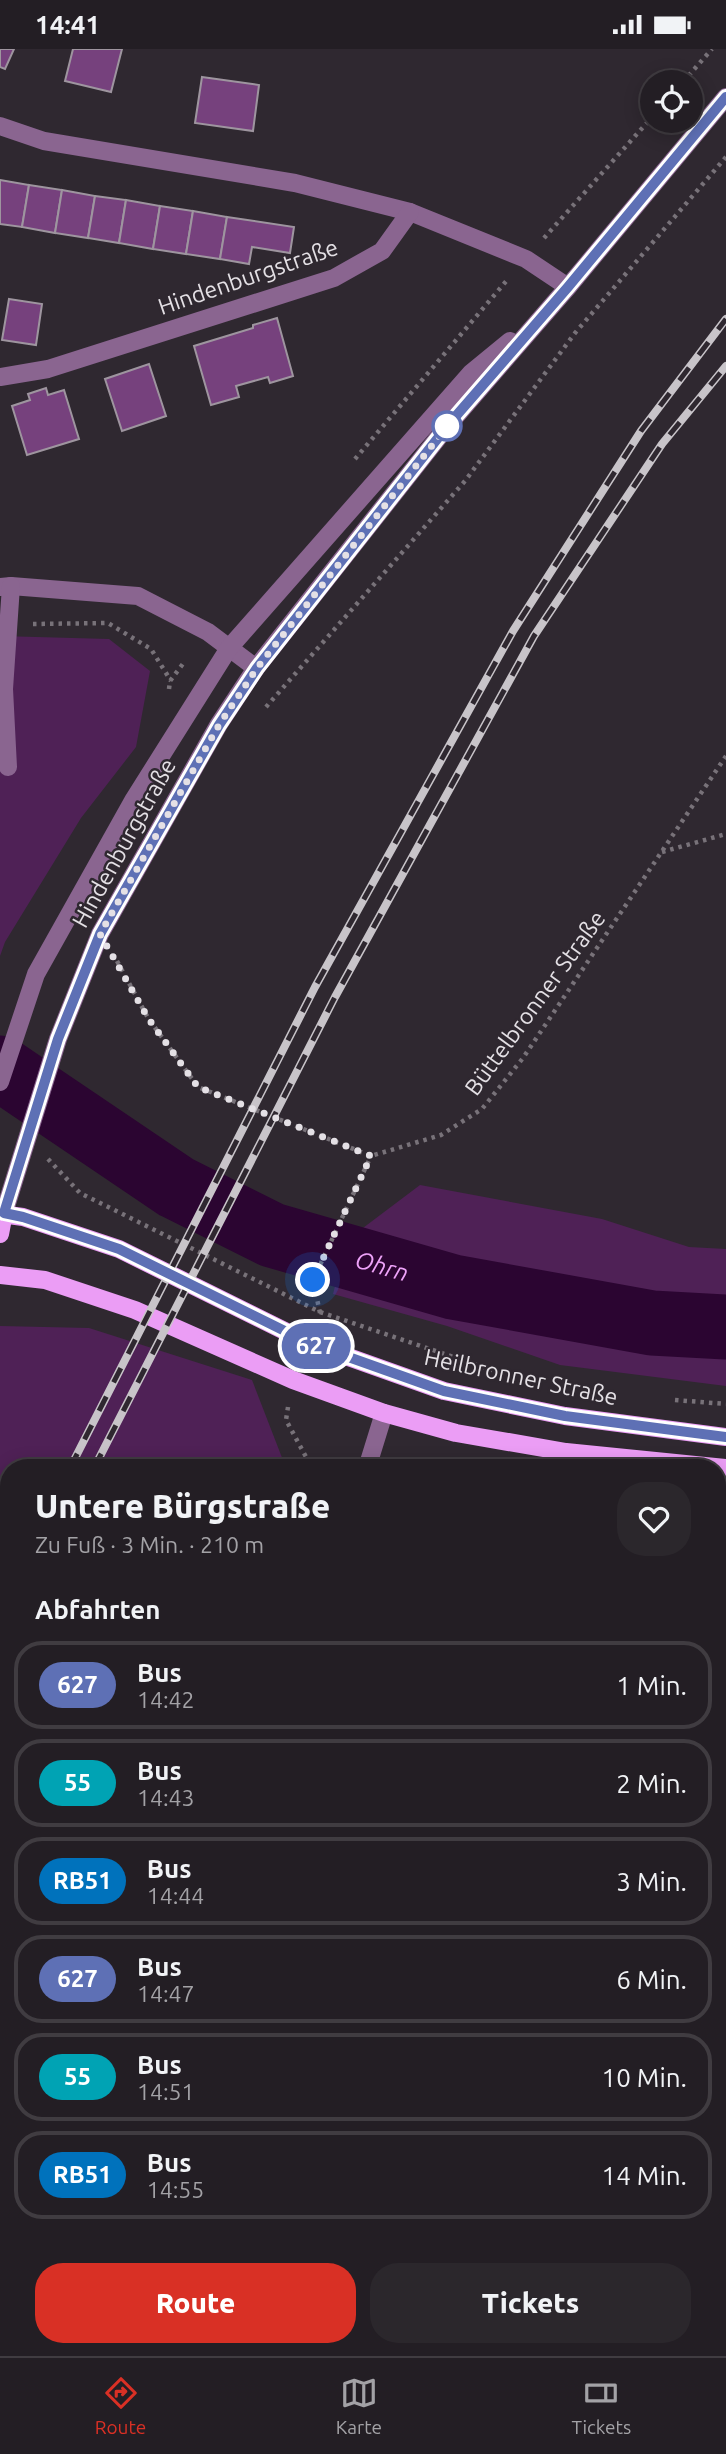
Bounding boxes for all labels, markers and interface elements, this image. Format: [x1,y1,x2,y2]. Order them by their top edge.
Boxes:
text: 14:41 [35,10,100,39]
map controls [640,70,703,133]
button: locate [640,70,703,133]
street label: Hindenburgstraße [155,234,341,319]
unlabelled marker [432,411,462,441]
street label: Hindenburgstraße [67,754,180,931]
street label: Büttelbronner Straße [459,906,610,1100]
water label: Ohrn [352,1246,412,1287]
your location [295,1262,330,1297]
line badge: 627 [276,1323,356,1369]
text: 627 [296,1332,336,1359]
street label: Heilbronner Straße [422,1344,620,1409]
button: heart [617,1482,691,1556]
text: Untere Bürgstraße [35,1487,330,1524]
text: Zu Fuß · 3 Min. · 210 m [35,1532,264,1557]
text: Abfahrten [35,1595,160,1624]
text: Bus [137,1658,182,1687]
text: 627 [57,1671,98,1698]
text: 1 Min. [616,1671,687,1700]
text: 14:42 [137,1687,195,1712]
text: Bus [137,1756,182,1785]
text: 55 [64,1769,91,1796]
text: 2 Min. [616,1769,687,1798]
text: 14:43 [137,1785,195,1810]
text: Bus [147,1854,191,1883]
text: RB51 [53,1867,112,1894]
text: 3 Min. [616,1867,687,1896]
text: 14:44 [147,1883,204,1908]
text: Bus [137,1952,182,1981]
text: 627 [57,1965,98,1992]
text: 6 Min. [616,1965,687,1994]
text: 14:47 [137,1981,195,2006]
text: Bus [137,2050,182,2079]
text: 55 [64,2063,91,2090]
text: 10 Min. [602,2063,687,2092]
text: 14:51 [137,2079,195,2104]
text: Bus [147,2148,191,2177]
text: RB51 [53,2161,112,2188]
text: 14 Min. [602,2161,687,2190]
text: 14:55 [147,2177,204,2202]
button: Route [35,2263,356,2343]
button: Tickets [370,2263,691,2343]
tab: Route [95,2374,146,2438]
tab: Karte [336,2374,382,2438]
tab: Tickets [571,2374,631,2438]

